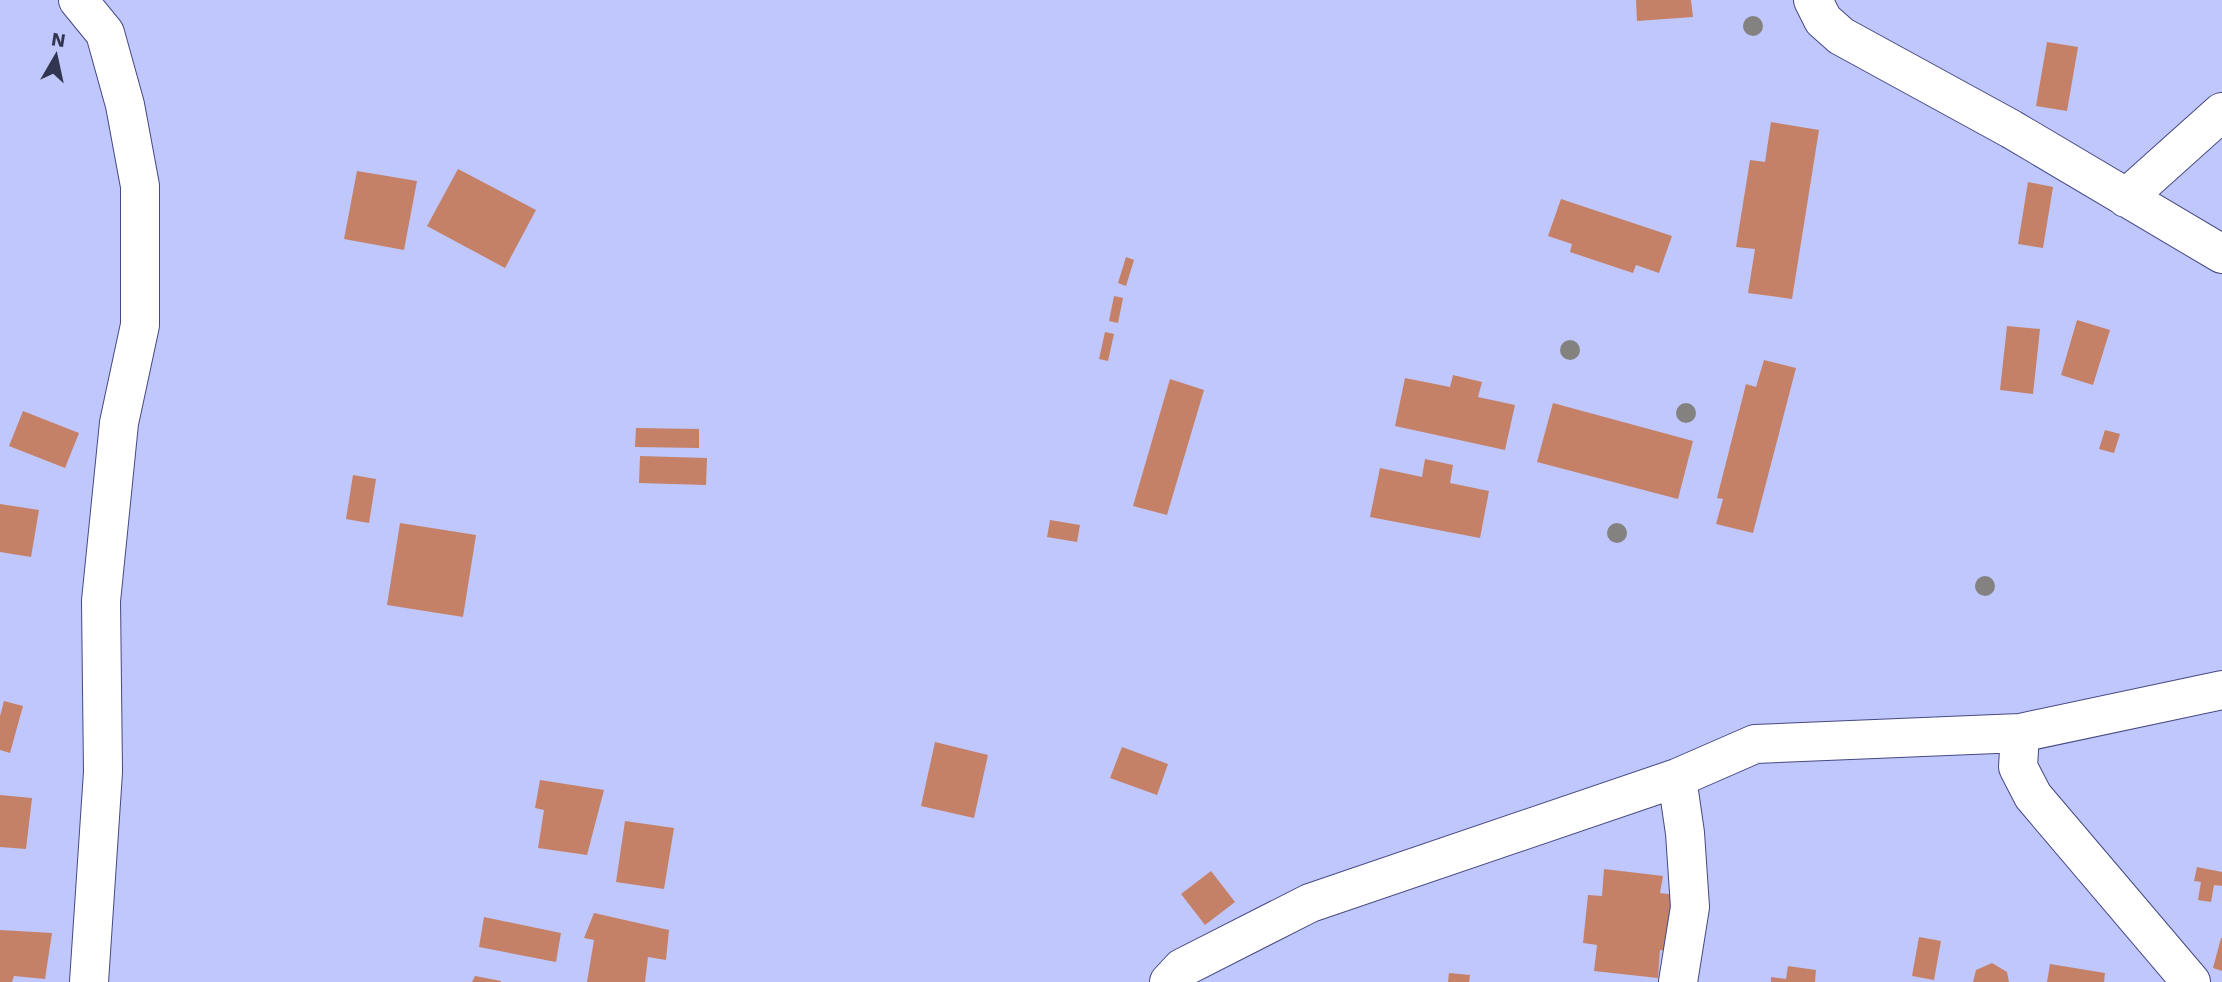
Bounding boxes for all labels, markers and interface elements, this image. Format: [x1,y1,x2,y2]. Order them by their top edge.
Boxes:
north arrow [21,21,91,91]
text: N [50,27,67,52]

